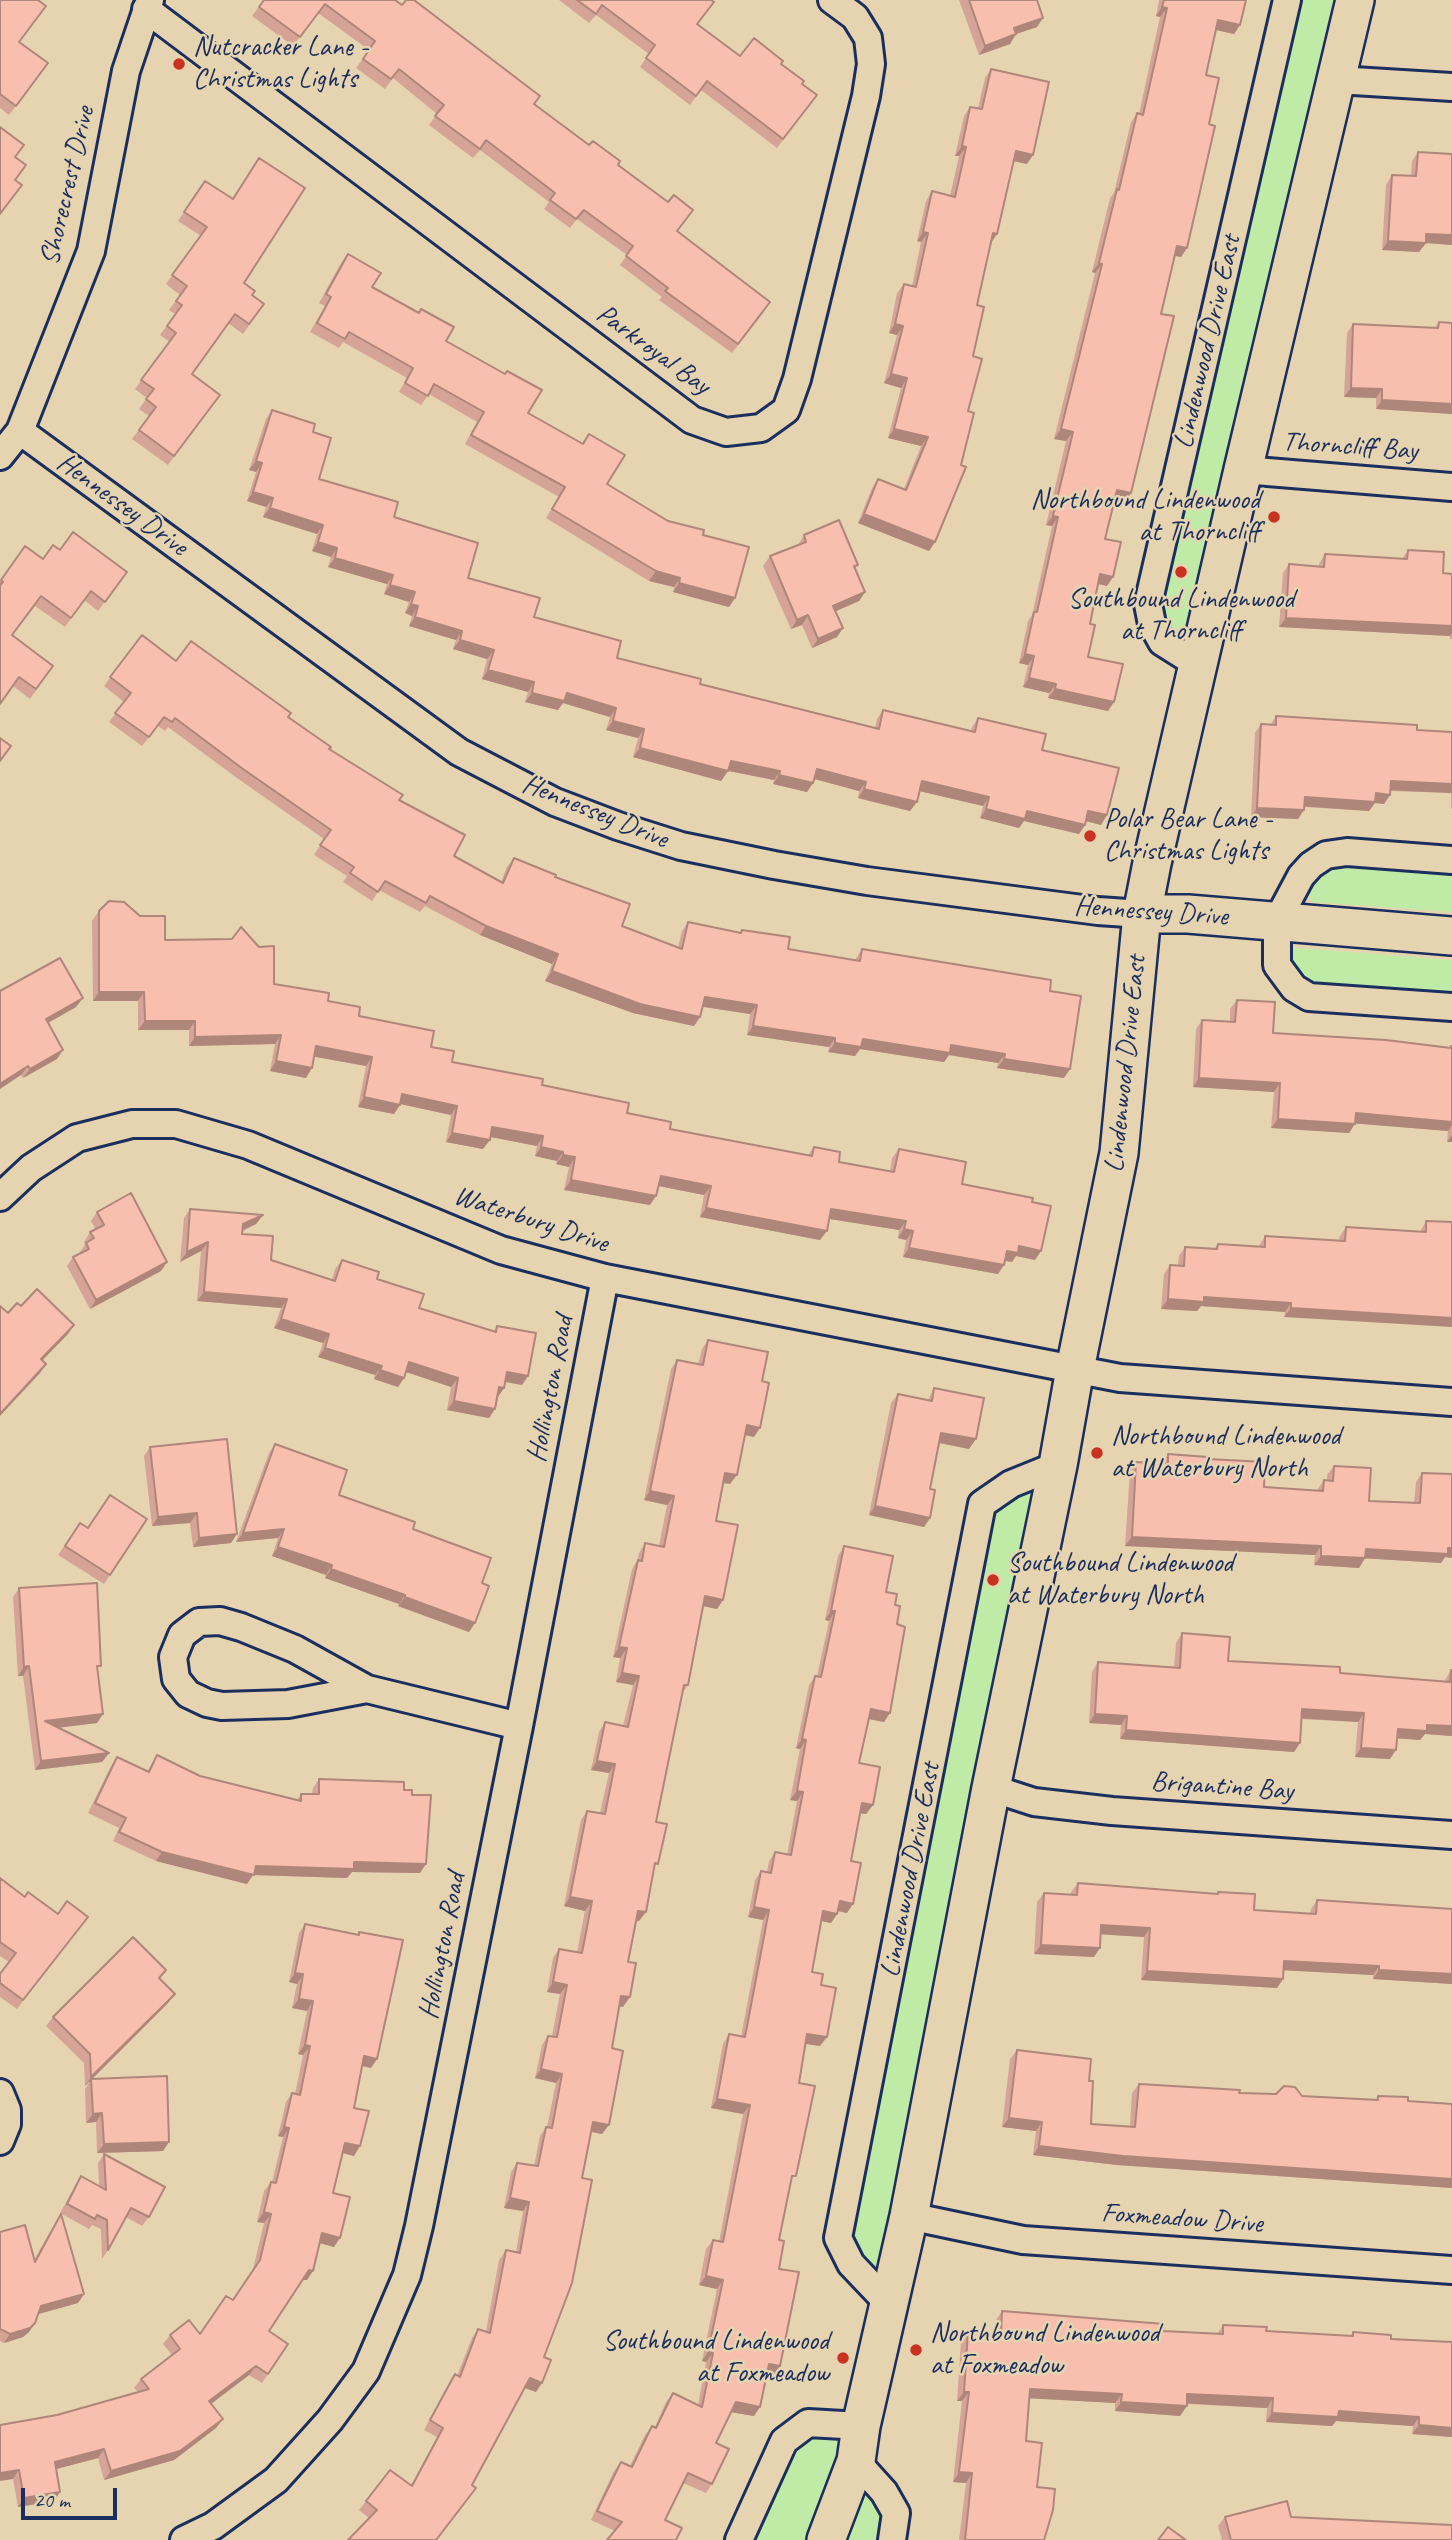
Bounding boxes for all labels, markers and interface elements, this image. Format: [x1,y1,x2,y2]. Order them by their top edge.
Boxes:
place label: Nutcracker Lane - Christmas Lights [193,31,368,97]
marker: Nutcracker Lane - Christmas Lights [171,56,187,72]
street label: Shorecrest Drive [33,103,103,269]
street label: Lindenwood Drive East [1167,232,1249,452]
street label: Parkroyal Bay [589,297,717,403]
street label: Thorncliff Bay [1281,426,1419,468]
street label: Hennessey Drive [50,446,194,564]
place label: Northbound Lindenwood at Thorncliff [1030,484,1260,550]
marker: Northbound Lindenwood at Thorncliff [1266,509,1282,525]
marker: Southbound Lindenwood at Thorncliff [1173,564,1189,580]
place label: Southbound Lindenwood at Thorncliff [1068,583,1294,649]
street label: Hennessey Drive [517,768,673,856]
place label: Polar Bear Lane - Christmas Lights [1104,803,1272,869]
marker: Polar Bear Lane - Christmas Lights [1082,828,1098,844]
street label: Hennessey Drive [1073,890,1229,934]
street label: Lindenwood Drive East [1098,954,1154,1174]
street label: Waterbury Drive [450,1179,612,1261]
street label: Hollington Road [520,1313,582,1465]
place label: Northbound Lindenwood at Waterbury North [1111,1420,1341,1486]
marker: Northbound Lindenwood at Waterbury North [1089,1445,1105,1461]
place label: Southbound Lindenwood at Waterbury North [1007,1547,1233,1613]
marker: Southbound Lindenwood at Waterbury North [985,1572,1001,1588]
street label: Lindenwood Drive East [874,1760,948,1980]
street label: Brigantine Bay [1150,1765,1294,1809]
street label: Hollington Road [412,1870,474,2022]
street label: Foxmeadow Drive [1100,2197,1264,2241]
place label: Northbound Lindenwood at Foxmeadow [930,2317,1160,2383]
place label: Southbound Lindenwood at Foxmeadow [603,2325,829,2391]
marker: Northbound Lindenwood at Foxmeadow [908,2342,924,2358]
marker: Southbound Lindenwood at Foxmeadow [835,2350,851,2366]
scale bar [24,2474,121,2518]
text: 20 m [34,2487,70,2513]

